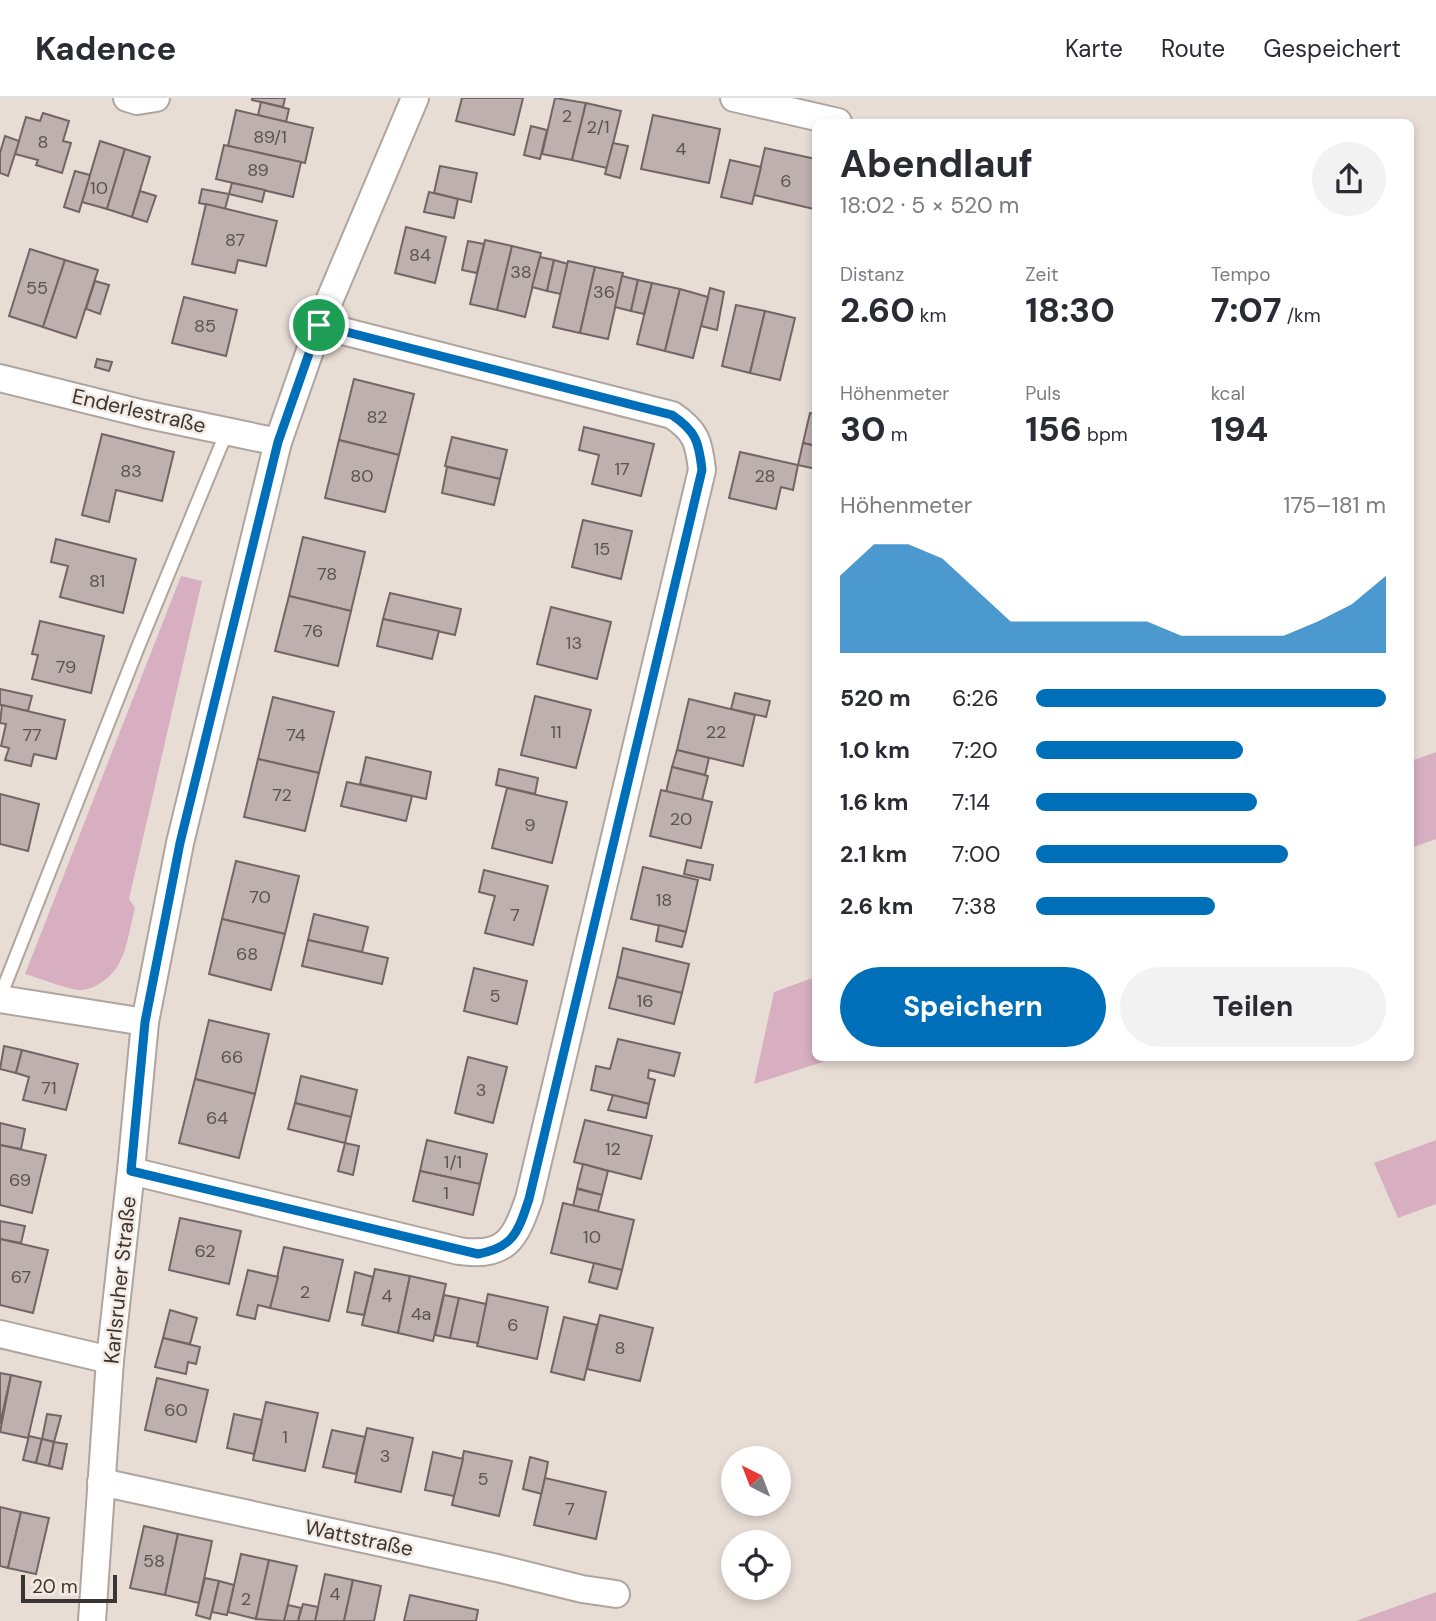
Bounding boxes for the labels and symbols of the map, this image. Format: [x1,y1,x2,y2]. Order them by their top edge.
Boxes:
house number: 2 [562,104,572,128]
house number: 2/1 [586,115,610,139]
house number: 89/1 [253,125,287,149]
house number: 8 [38,130,48,154]
house number: 4 [676,137,687,161]
house number: 89 [247,158,269,182]
house number: 6 [780,169,792,193]
house number: 10 [90,176,108,200]
house number: 87 [225,228,245,252]
house number: 84 [409,243,431,267]
house number: 38 [510,260,532,284]
house number: 55 [26,276,48,300]
house number: 36 [593,280,615,304]
pin [289,295,349,355]
house number: 85 [194,314,216,338]
street label: Enderlestraße [69,382,209,440]
house number: 82 [366,405,388,429]
house number: 17 [614,457,630,481]
house number: 83 [120,459,142,483]
house number: 80 [350,464,374,488]
house number: 28 [754,464,776,488]
house number: 15 [594,537,610,561]
house number: 78 [317,562,337,586]
house number: 81 [89,569,105,593]
house number: 76 [303,619,323,643]
house number: 13 [566,631,582,655]
house number: 79 [56,655,76,679]
house number: 11 [550,720,562,744]
house number: 22 [706,720,726,744]
house number: 77 [22,723,42,747]
house number: 74 [286,723,306,747]
house number: 72 [272,783,292,807]
house number: 20 [670,807,692,831]
house number: 9 [524,813,536,837]
house number: 70 [249,885,271,909]
house number: 18 [656,888,672,912]
house number: 7 [510,903,520,927]
house number: 68 [236,942,258,966]
house number: 5 [490,984,500,1008]
house number: 16 [637,989,653,1013]
house number: 66 [221,1045,243,1069]
house number: 71 [41,1076,57,1100]
house number: 3 [476,1078,486,1102]
house number: 64 [206,1106,228,1130]
house number: 12 [605,1137,621,1161]
house number: 1/1 [444,1150,462,1174]
house number: 69 [9,1168,31,1192]
house number: 1 [443,1181,449,1205]
street label: Karlsruher Straße [97,1195,143,1365]
house number: 10 [583,1225,601,1249]
house number: 62 [194,1239,216,1263]
house number: 67 [11,1265,31,1289]
house number: 2 [300,1280,310,1304]
house number: 4 [382,1284,393,1308]
house number: 4a [411,1302,431,1326]
house number: 6 [507,1313,519,1337]
house number: 8 [615,1336,625,1360]
house number: 60 [164,1398,188,1422]
house number: 1 [282,1425,288,1449]
house number: 3 [380,1444,390,1468]
north arrow [721,1446,791,1516]
house number: 5 [478,1467,488,1491]
house number: 7 [565,1497,575,1521]
street label: Wattstraße [302,1513,416,1563]
house number: 58 [143,1549,165,1573]
scale bar [21,1572,117,1604]
house number: 4 [330,1582,341,1606]
house number: 2 [241,1587,251,1611]

